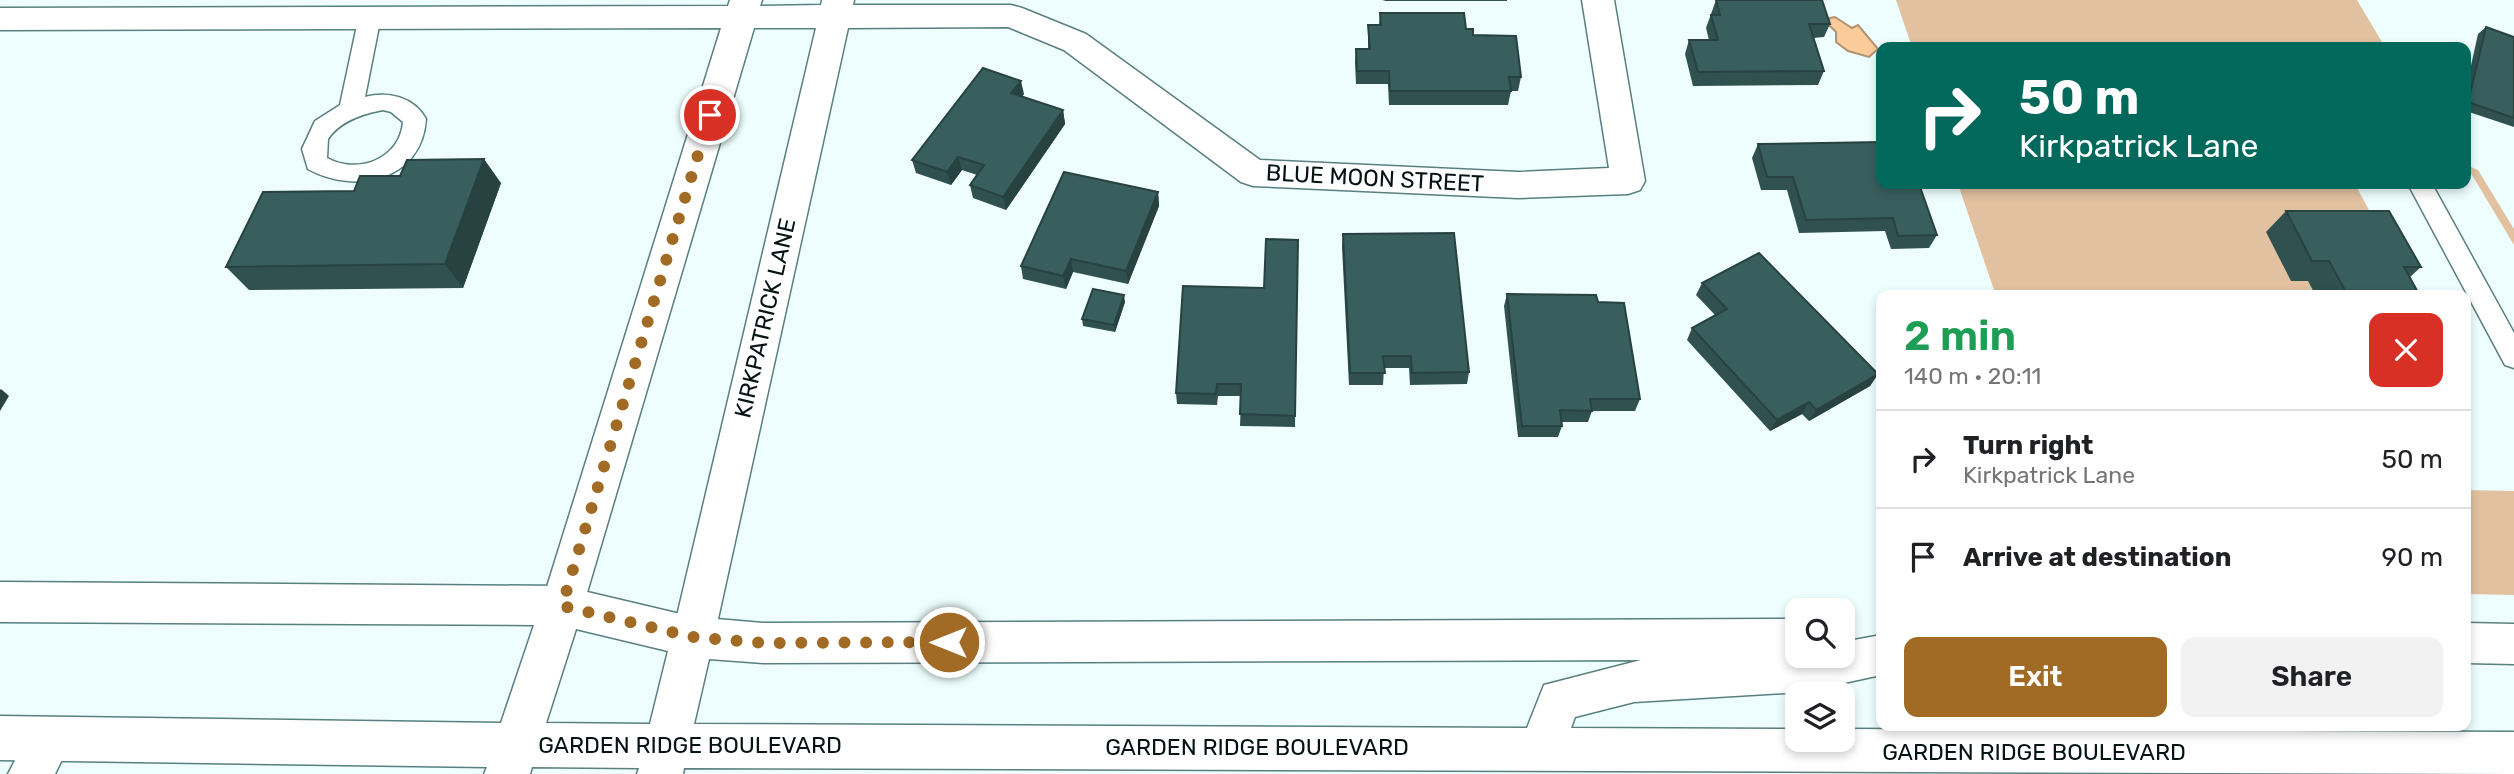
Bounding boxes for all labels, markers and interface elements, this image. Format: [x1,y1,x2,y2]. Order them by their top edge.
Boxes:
text: 50 m [2019,68,2139,126]
icon: right [1904,70,1995,161]
pin [680,85,740,145]
icon: arrive [691,96,729,134]
text: Kirkpatrick Lane [2019,127,2258,165]
street label: BLUE MOON STREET [1265,158,1485,198]
street label: KIRKPATRICK LANE [728,215,802,421]
text: 2 min [1904,311,2016,361]
button: close [2369,313,2443,387]
text: 140 m · 20:11 [1904,362,2041,390]
text: Turn right [1963,430,2093,461]
icon: right [1904,440,1942,478]
text: 50 m [2382,444,2443,475]
text: Kirkpatrick Lane [1963,461,2135,489]
icon: arrive [1904,538,1942,576]
text: Arrive at destination [1963,542,2231,573]
text: 90 m [2382,542,2443,573]
map controls [1785,598,1855,752]
button: search [1785,598,1855,668]
position arrow [912,605,986,679]
button: Exit [1904,637,2167,717]
button: Share [2181,637,2443,717]
button: layers [1785,682,1855,752]
street label: GARDEN RIDGE BOULEVARD [538,731,842,759]
street label: GARDEN RIDGE BOULEVARD [1105,733,1409,761]
street label: GARDEN RIDGE BOULEVARD [1882,738,2186,766]

